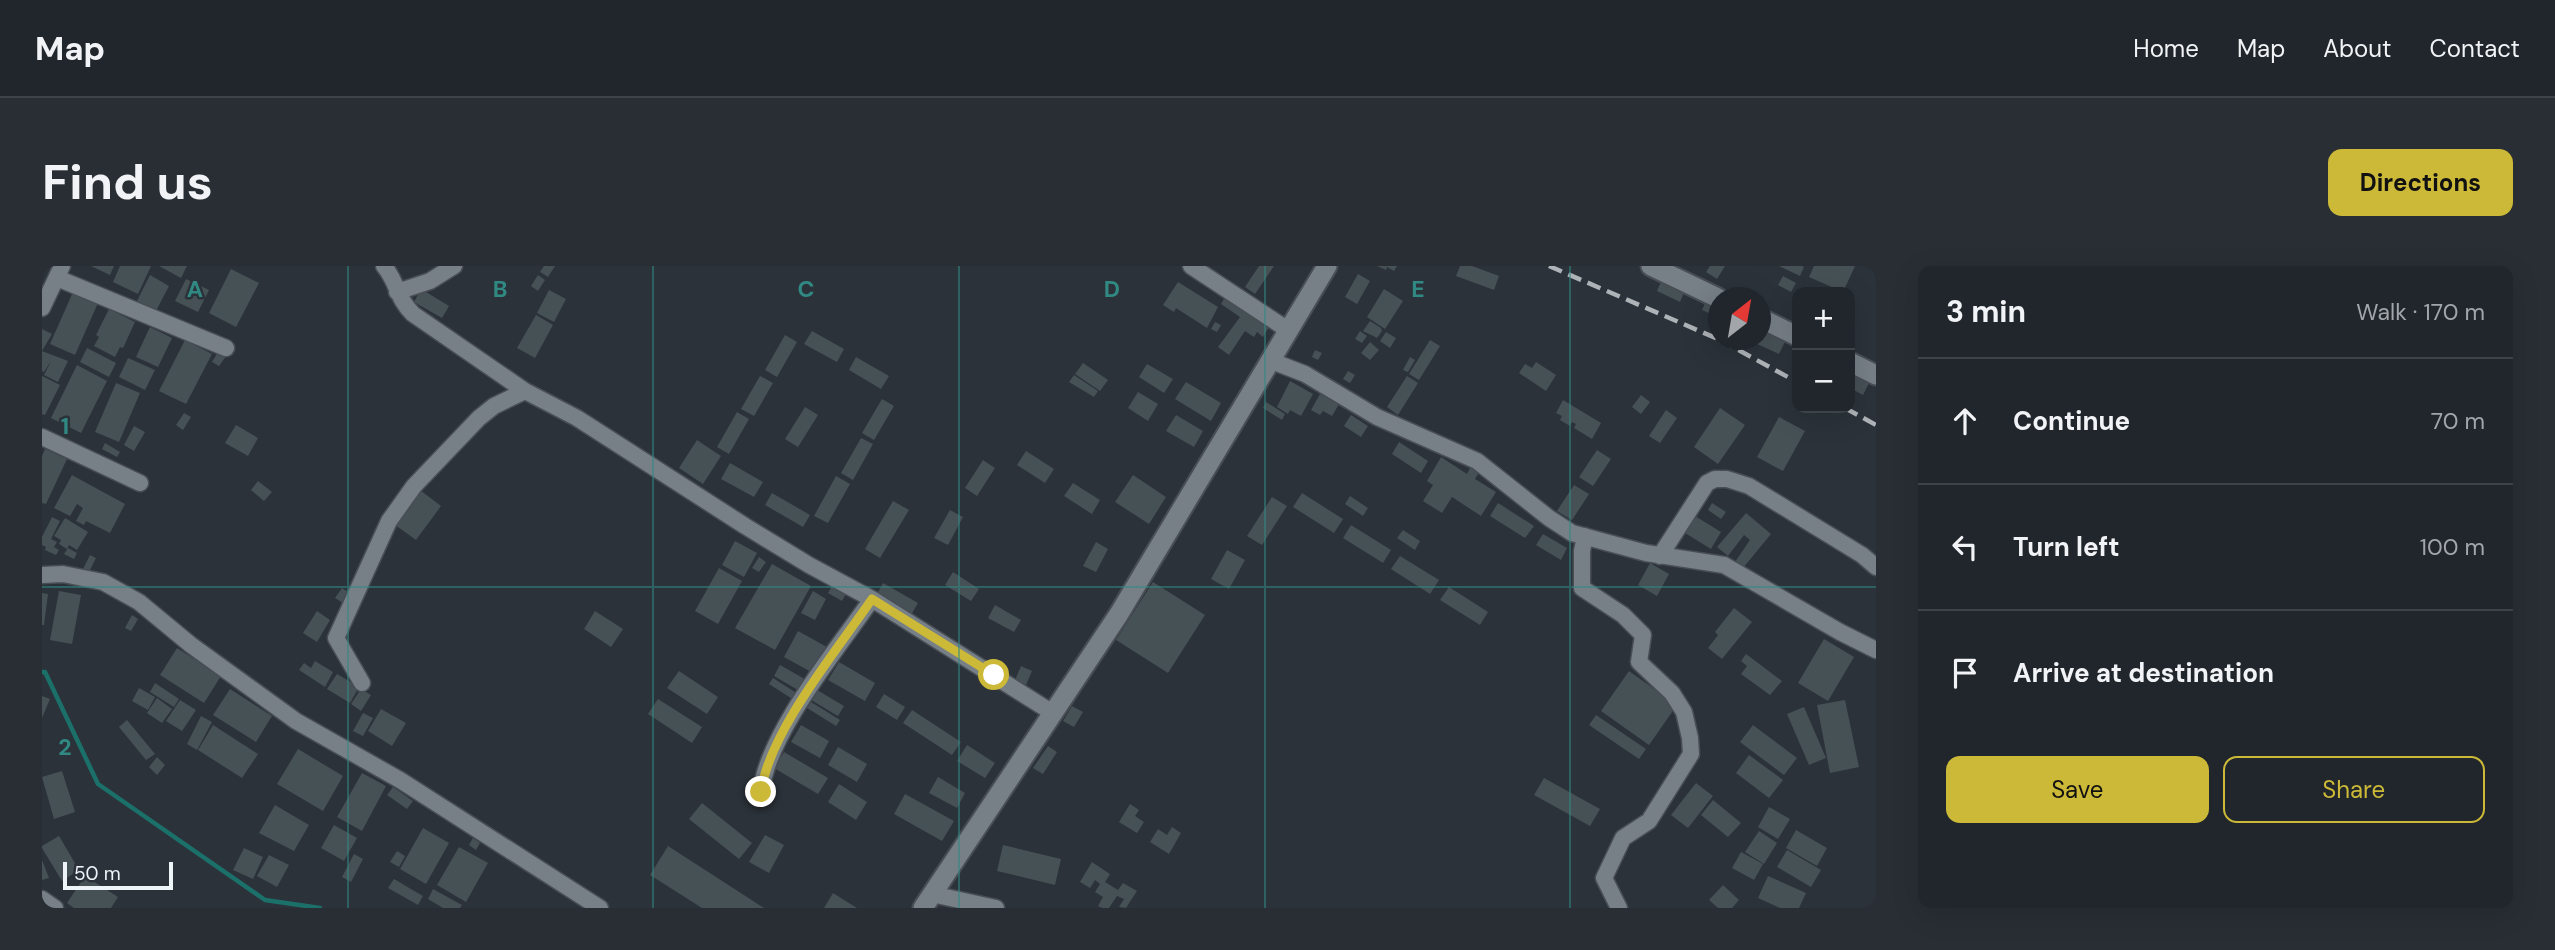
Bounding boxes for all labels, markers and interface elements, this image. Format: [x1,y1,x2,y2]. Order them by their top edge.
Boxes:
text: Map [35,27,105,70]
text: Home [2133,33,2199,64]
text: Map [2237,33,2285,64]
text: About [2323,33,2392,64]
text: Contact [2430,33,2520,64]
button: Directions [2328,149,2513,216]
text: Find us [42,150,213,214]
text: A [187,274,203,304]
text: B [493,274,507,304]
text: C [798,274,814,304]
text: D [1104,274,1120,304]
text: E [1411,274,1425,304]
north arrow [1708,287,1771,350]
map controls [1792,287,1855,413]
button: + [1792,287,1855,350]
text: 3 min [1946,292,2026,331]
text: Walk · 170 m [2356,297,2485,327]
button: − [1792,350,1855,413]
icon: ahead [1946,402,1984,440]
text: Continue [2013,404,2130,438]
text: 70 m [2431,406,2485,436]
text: 1 [61,411,69,441]
icon: left [1946,528,1984,566]
text: Turn left [2013,530,2120,564]
text: 100 m [2420,532,2485,562]
icon: arrive [1946,654,1984,692]
text: Arrive at destination [2013,656,2274,690]
route start [978,659,1009,690]
text: 2 [58,732,72,762]
button: Save [1946,756,2209,823]
button: Share [2223,756,2485,823]
route end [745,776,776,807]
scale bar [63,859,173,891]
text: 50 m [74,861,121,886]

